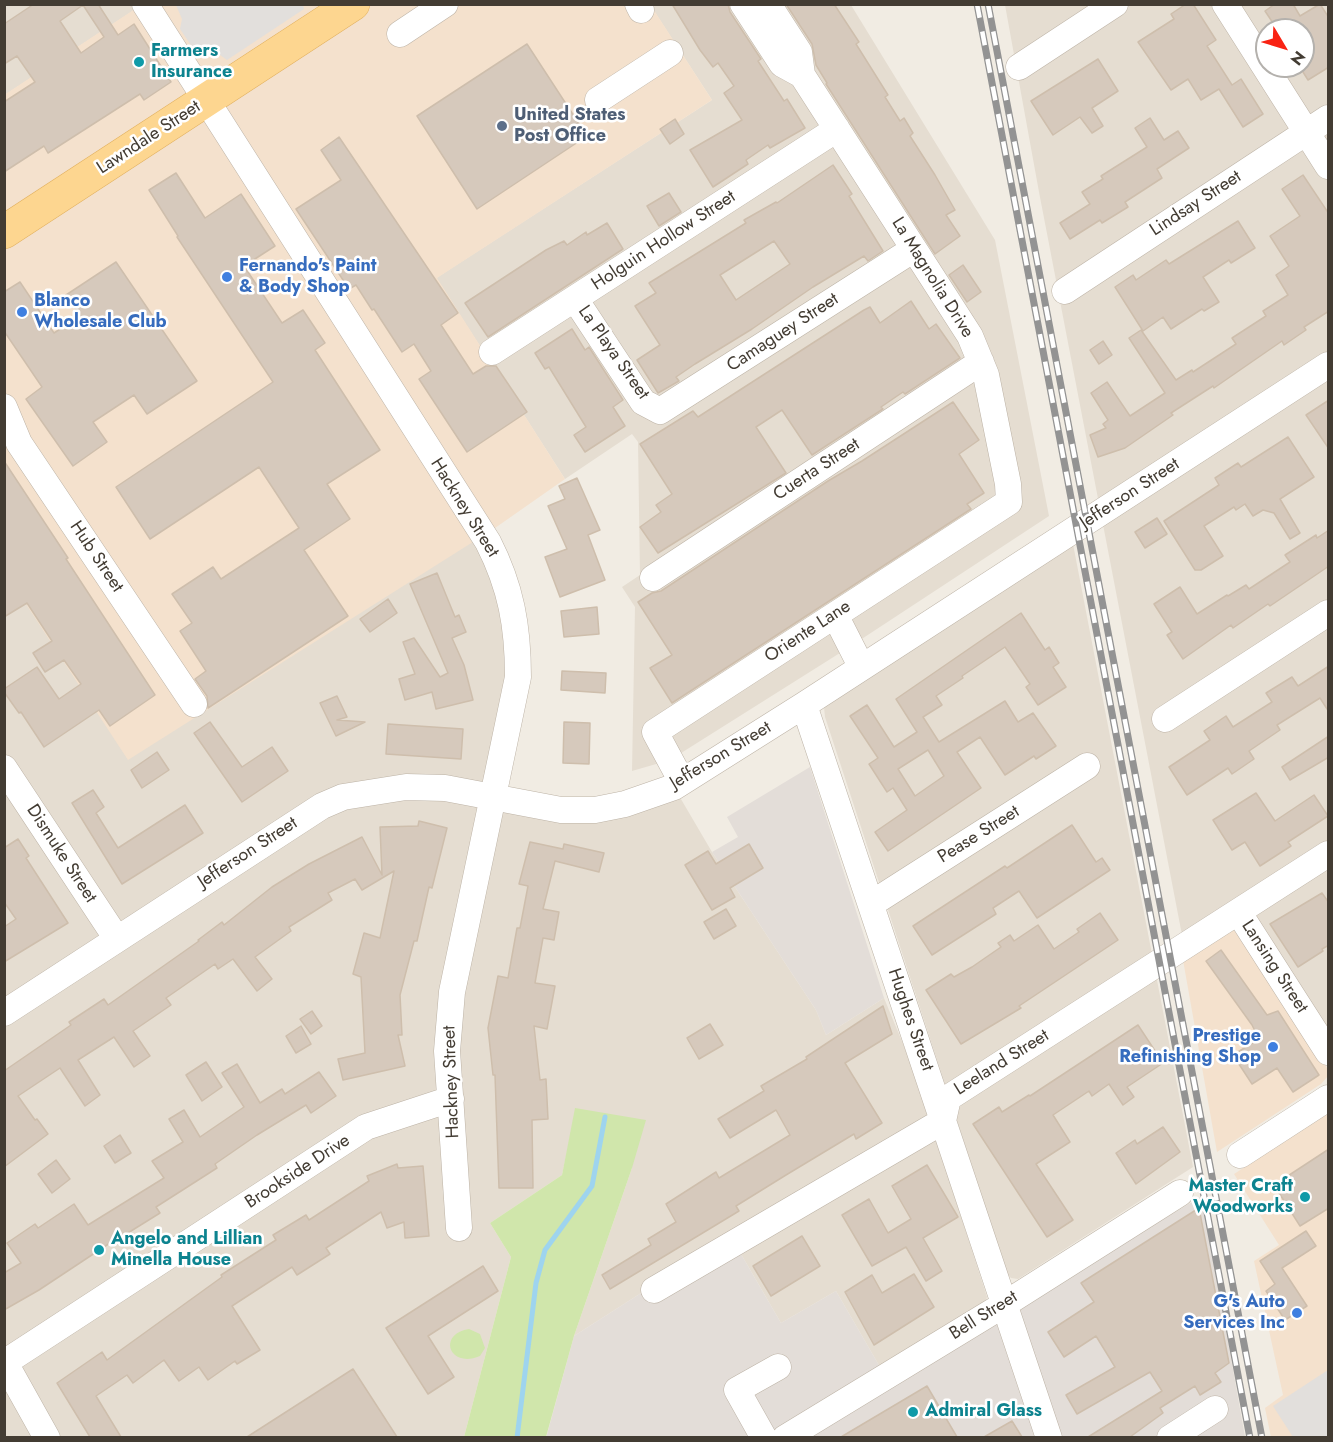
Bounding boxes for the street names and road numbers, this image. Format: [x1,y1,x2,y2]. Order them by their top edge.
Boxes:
street label: Lawndale Street [93,97,205,179]
street label: Lindsay Street [1146,166,1246,242]
street label: Holguin Hollow Street [588,186,740,296]
street label: La Magnolia Drive [886,214,978,342]
street label: Camaguey Street [723,289,843,377]
street label: La Playa Street [573,302,653,404]
street label: Cuerta Street [770,434,864,506]
street label: Hackney Street [425,454,503,562]
street label: Jefferson Street [1076,454,1184,534]
street label: Hub Street [64,517,128,597]
street label: Oriente Lane [761,596,855,668]
street label: Jefferson Street [666,717,776,795]
street label: Dismuke Street [21,801,101,907]
street label: Pease Street [934,801,1024,869]
street label: Jefferson Street [194,813,302,893]
street label: Lansing Street [1236,917,1312,1017]
street label: Hughes Street [882,966,938,1074]
street label: Hackney Street [439,1025,465,1139]
street label: Leeland Street [951,1025,1053,1101]
street label: Brookside Drive [242,1130,354,1214]
street label: Bell Street [946,1287,1022,1345]

